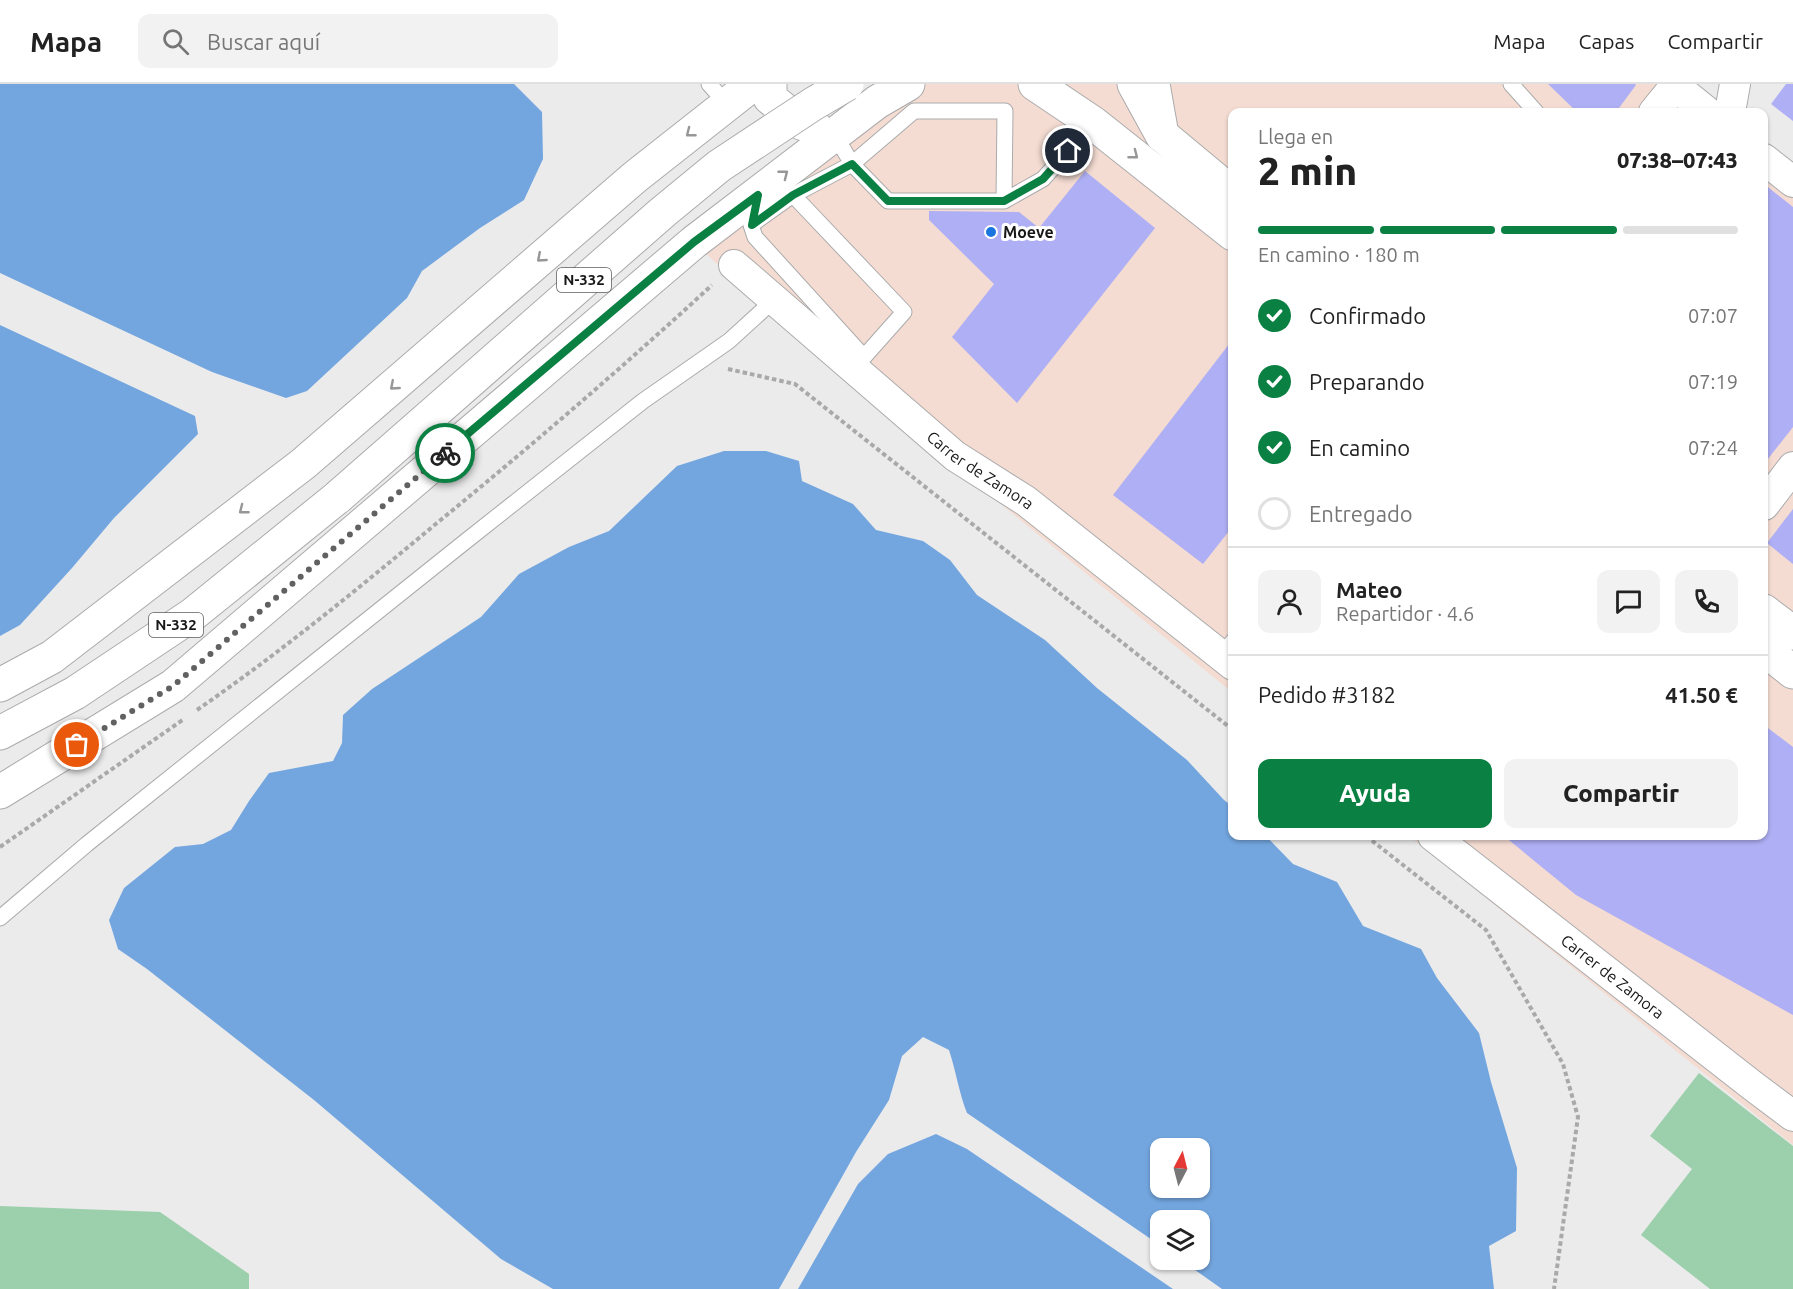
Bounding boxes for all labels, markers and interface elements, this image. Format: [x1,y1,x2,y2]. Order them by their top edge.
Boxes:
search box [138,14,558,68]
icon: search [159,25,192,58]
text: Mapa [30,26,102,57]
text: Buscar aquí [207,29,320,54]
text: Mapa [1493,29,1545,53]
text: Capas [1578,29,1634,53]
text: Compartir [1667,29,1763,53]
one-way arrow [686,125,697,136]
pin [1042,125,1093,176]
text: Llega en [1258,125,1333,148]
icon: home [1051,134,1084,167]
text: 07:38–07:43 [1617,147,1738,172]
one-way arrow [1127,148,1138,159]
text: 2 min [1258,149,1357,192]
one-way arrow [778,170,789,181]
place label: Moeve [1003,223,1054,241]
marker: Moeve [984,225,998,239]
text: En camino · 180 m [1258,243,1420,266]
one-way arrow [537,251,548,262]
road number: N-332 [557,268,611,292]
icon: check [1258,299,1291,332]
text: Confirmado [1309,303,1426,328]
text: 07:07 [1688,304,1738,327]
icon: check [1258,365,1291,398]
text: Preparando [1309,369,1425,394]
text: 07:19 [1688,370,1738,393]
one-way arrow [390,379,401,390]
courier [415,423,475,483]
street label: Carrer de Zamora [924,427,1038,513]
icon: check [1258,431,1291,464]
text: En camino [1309,435,1410,460]
text: 07:24 [1688,436,1738,459]
icon: bike [429,437,462,470]
text: Entregado [1309,501,1413,526]
one-way arrow [239,503,250,514]
button: person [1258,570,1321,633]
button: chat [1597,570,1660,633]
button: phone [1675,570,1738,633]
text: Mateo [1336,577,1403,602]
text: Repartidor · 4.6 [1336,602,1474,625]
road number: N-332 [149,613,203,637]
text: Pedido #3182 [1258,682,1396,707]
text: 41.50 € [1665,682,1738,707]
pin [51,719,102,770]
icon: bag [60,728,93,761]
button: Ayuda [1258,759,1492,828]
button: Compartir [1504,759,1738,828]
street label: Carrer de Zamora [1558,931,1668,1022]
north arrow [1150,1138,1210,1198]
map controls [1150,1138,1210,1270]
button: layers [1150,1210,1210,1270]

